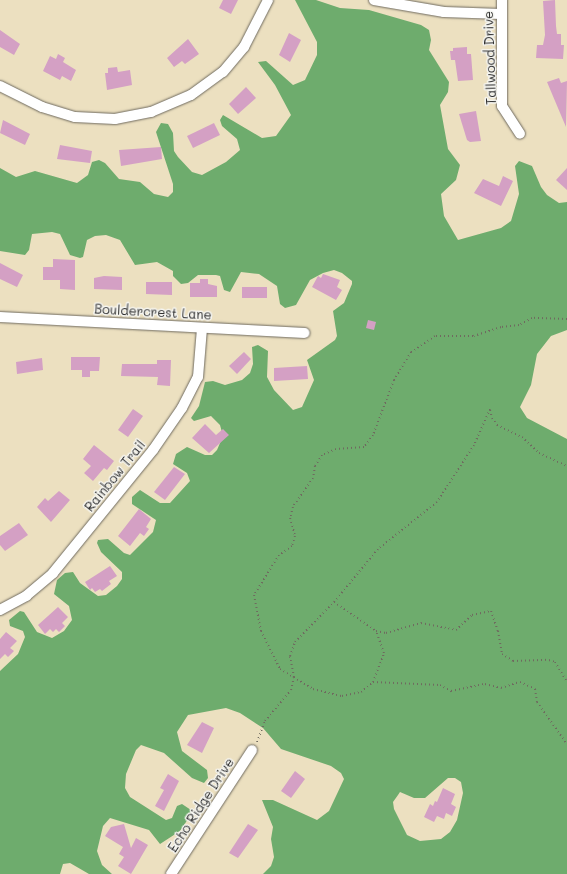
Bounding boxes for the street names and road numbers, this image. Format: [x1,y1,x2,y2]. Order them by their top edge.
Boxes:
street label: Tallwood Drive [481,11,499,105]
street label: Bouldercrest Lane [94,301,212,323]
street label: Rainbow Trail [82,437,148,515]
street label: Echo Ridge Drive [165,755,237,855]

